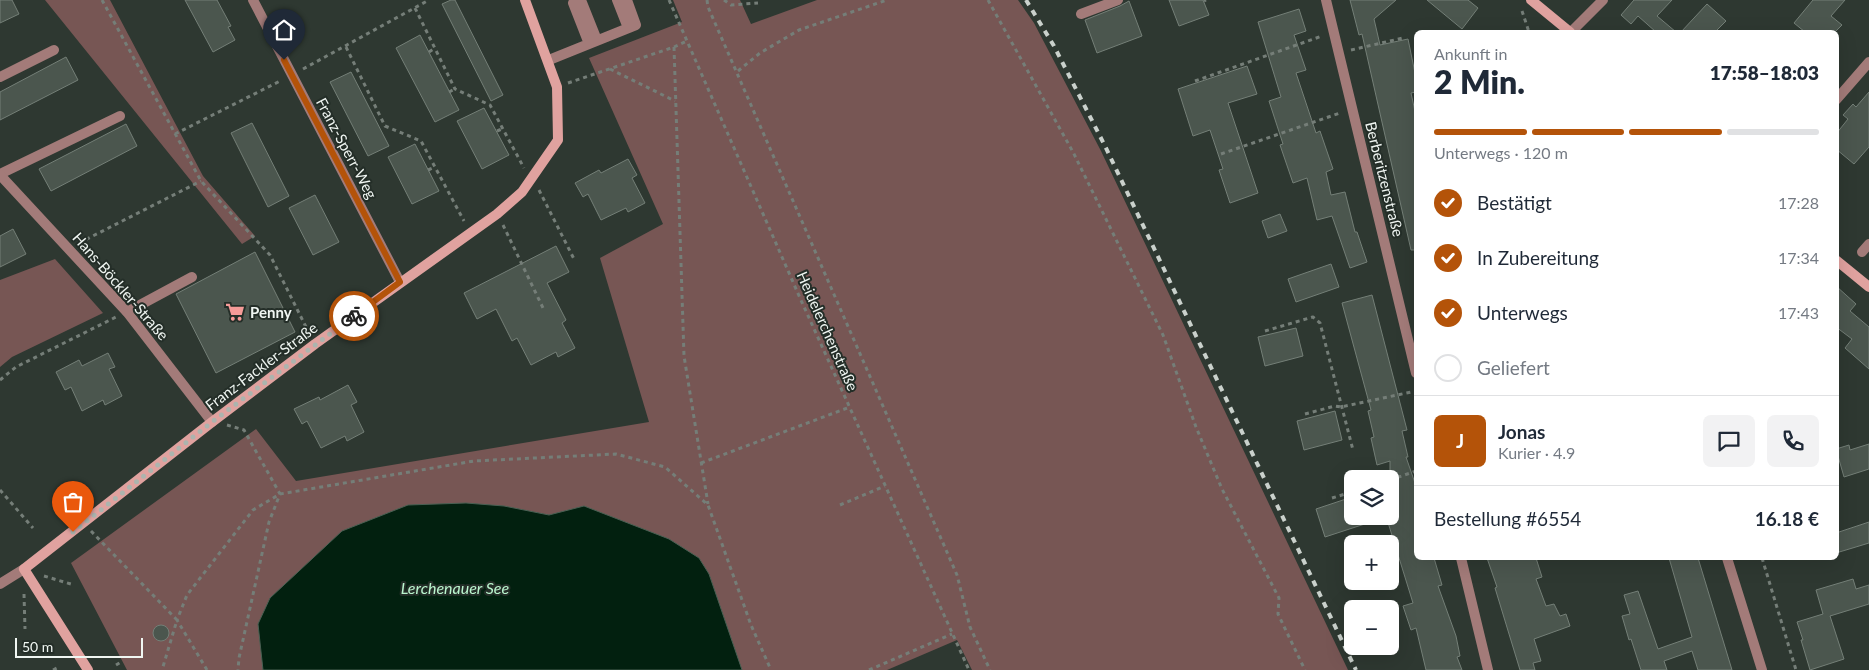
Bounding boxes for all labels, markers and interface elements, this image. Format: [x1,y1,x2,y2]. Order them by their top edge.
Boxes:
pin [263,9,305,60]
icon: home [270,16,298,44]
text: Ankunft in [1434,44,1507,63]
text: 17:58–18:03 [1710,61,1819,84]
text: 2 Min. [1434,62,1525,101]
street label: Franz-Sperr-Weg [313,94,381,202]
street label: Berberitzenstraße [1362,120,1408,238]
text: Unterwegs · 120 m [1434,143,1568,162]
icon: check [1434,189,1462,217]
text: Bestätigt [1477,191,1552,214]
text: 17:28 [1778,193,1819,212]
street label: Hans-Böckler-Straße [69,228,173,344]
icon: check [1434,244,1462,272]
text: In Zubereitung [1477,246,1599,269]
text: 17:34 [1778,248,1819,267]
street label: Heidelerchenstraße [794,269,862,394]
courier [329,291,379,341]
icon: check [1434,299,1462,327]
supermarket icon: Penny [224,301,246,323]
text: Unterwegs [1477,301,1568,324]
icon: bike [340,302,368,330]
place label: Penny [250,303,292,321]
text: 17:43 [1778,303,1819,322]
street label: Franz-Fackler-Straße [201,318,321,414]
text: Geliefert [1477,356,1550,379]
button: chat [1703,415,1755,467]
button: phone [1767,415,1819,467]
text: Jonas [1498,420,1545,443]
text: J [1456,429,1464,452]
text: Kurier · 4.9 [1498,443,1575,462]
map controls [1344,470,1399,655]
button: layers [1344,470,1399,525]
pin [52,481,94,532]
icon: bag [59,488,87,516]
text: Bestellung #6554 [1434,507,1581,530]
text: 16.18 € [1755,507,1819,530]
button: + [1344,535,1399,590]
water label: Lerchenauer See [401,578,509,597]
button: − [1344,600,1399,655]
scale bar [15,635,142,658]
text: 50 m [22,638,53,655]

